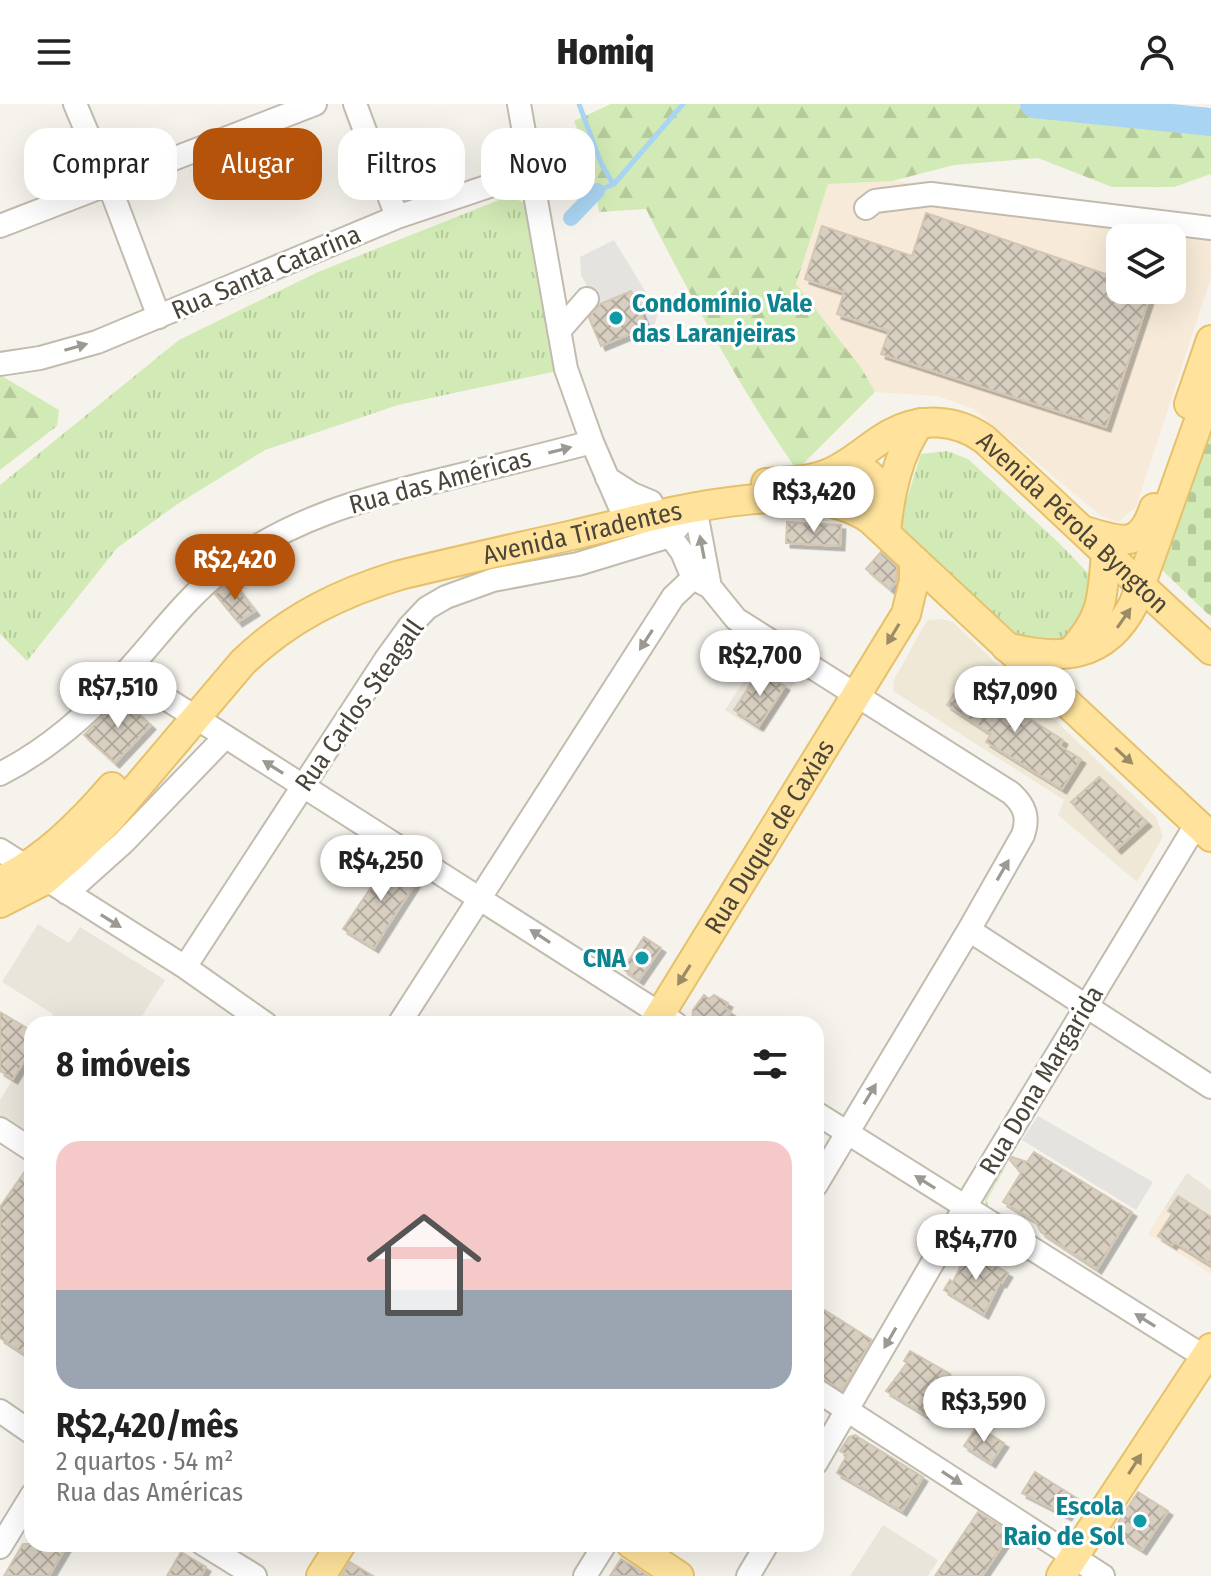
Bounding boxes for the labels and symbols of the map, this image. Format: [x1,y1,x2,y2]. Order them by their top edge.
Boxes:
street label: Rua Santa Catarina [167,219,365,326]
place label: Condomínio Vale das Laranjeiras [632,288,812,349]
marker: Condomínio Vale das Laranjeiras [607,309,625,327]
one-way arrow [64,341,89,353]
street label: Avenida Pérola Byngton [970,425,1175,620]
street label: Rua das Américas [346,442,534,521]
one-way arrow [548,444,573,456]
pin: R$3,420 [740,466,888,534]
street label: Avenida Tiradentes [480,495,685,571]
pin: R$2,420 [161,534,309,602]
one-way arrow [696,534,708,559]
one-way arrow [1116,607,1132,629]
street label: Rua Carlos Steagall [288,613,430,797]
one-way arrow [887,623,901,645]
one-way arrow [639,629,654,651]
pin: R$2,700 [686,630,834,698]
pin: R$7,510 [44,662,192,730]
pin: R$7,090 [941,666,1089,734]
street label: Rua Duque de Caxias [698,734,841,940]
one-way arrow [1114,747,1133,765]
one-way arrow [262,760,284,774]
pin: R$4,250 [307,835,455,903]
one-way arrow [996,859,1010,881]
one-way arrow [101,914,122,929]
one-way arrow [529,929,550,944]
place label: CNA [583,943,627,974]
marker: CNA [633,949,651,967]
one-way arrow [677,963,692,986]
street label: Rua Dona Margarida [973,980,1110,1180]
one-way arrow [863,1083,877,1105]
one-way arrow [914,1174,935,1189]
pin: R$4,770 [902,1214,1050,1282]
one-way arrow [1134,1313,1156,1327]
one-way arrow [883,1327,897,1349]
pin: R$3,590 [910,1376,1058,1444]
one-way arrow [1127,1453,1141,1475]
one-way arrow [941,1470,963,1485]
place label: Escola Raio de Sol [1003,1491,1125,1552]
marker: Escola Raio de Sol [1131,1512,1149,1530]

